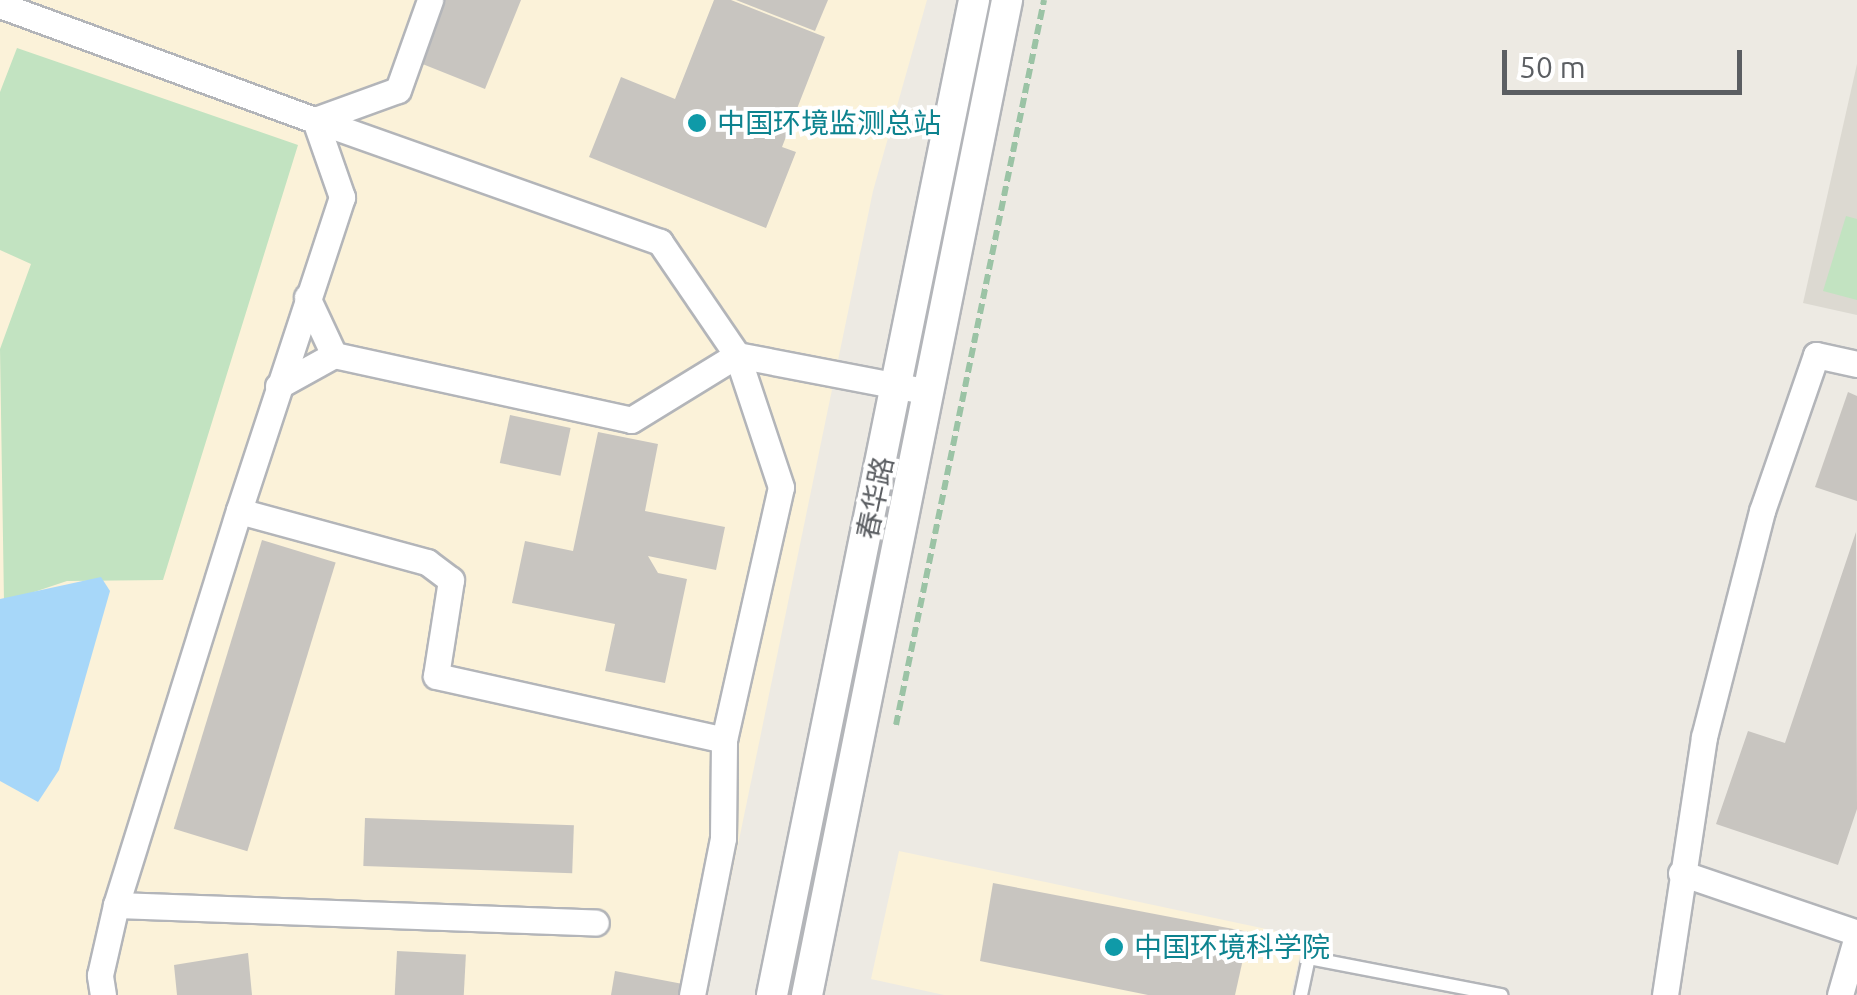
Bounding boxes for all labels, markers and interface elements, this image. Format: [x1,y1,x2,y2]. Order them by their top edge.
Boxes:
scale bar [1507,30,1747,92]
text: 50 m [1519,50,1586,84]
place label: 中国环境监测总站 [717,106,941,140]
marker: 中国环境监测总站 [686,112,708,134]
street label: 春华路 [850,453,900,543]
place label: 中国环境科学院 [1134,930,1330,964]
marker: 中国环境科学院 [1103,936,1125,958]

